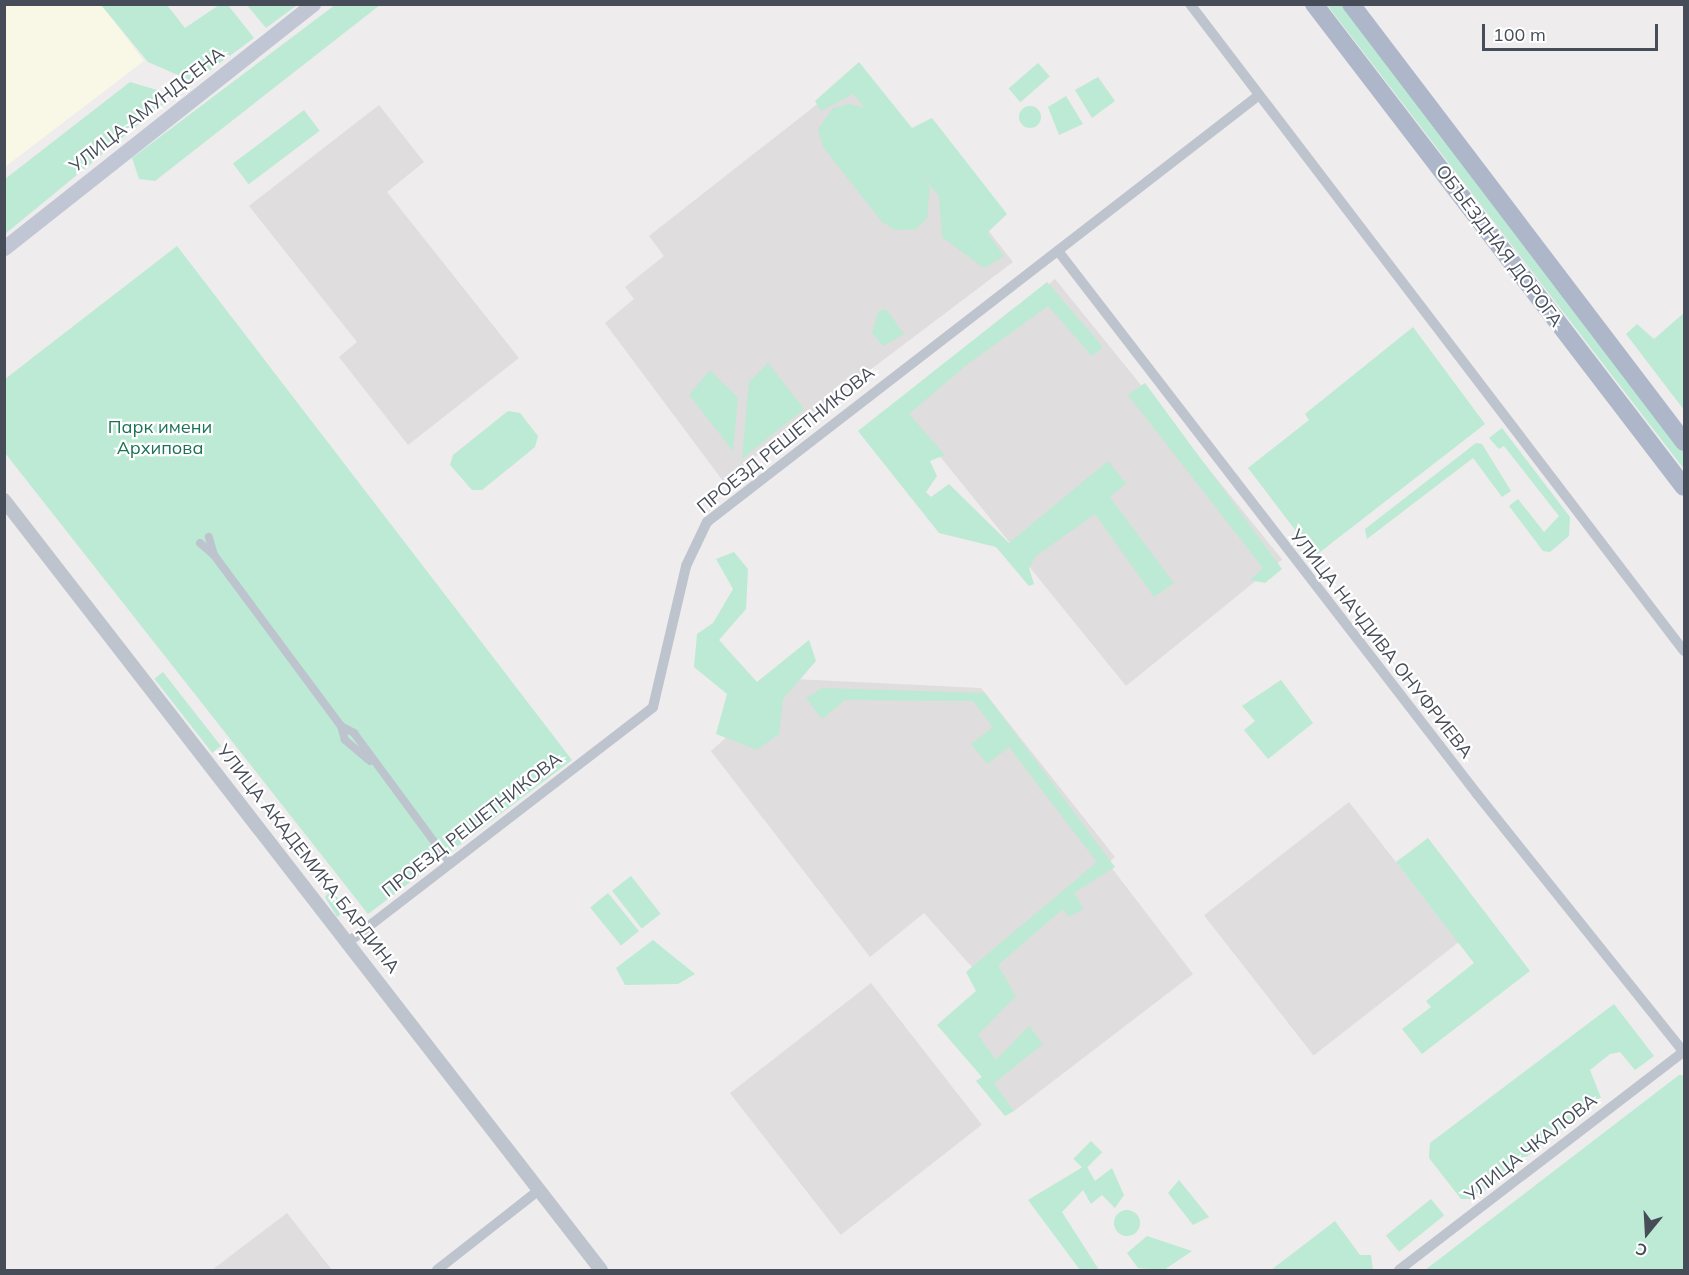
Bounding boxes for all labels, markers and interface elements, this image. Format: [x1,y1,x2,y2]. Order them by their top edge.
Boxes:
scale bar [1485,12,1660,50]
text: 100 m [1493,23,1546,46]
street label: УЛИЦА АМУНДСЕНА [65,43,229,177]
street label: ОБЪЕЗДНАЯ ДОРОГА [1431,161,1567,331]
street label: ПРОЕЗД РЕШЕТНИКОВА [693,362,879,518]
park label: Парк имени Архипова [108,417,212,460]
street label: УЛИЦА НАЧДИВА ОНУФРИЕВА [1285,525,1477,763]
street label: УЛИЦА АКАДЕМИКА БАРДИНА [212,740,404,978]
street label: ПРОЕЗД РЕШЕТНИКОВА [378,748,566,902]
street label: УЛИЦА ЧКАЛОВА [1461,1090,1601,1206]
north arrow [1617,1203,1677,1263]
text: С [1633,1239,1650,1261]

